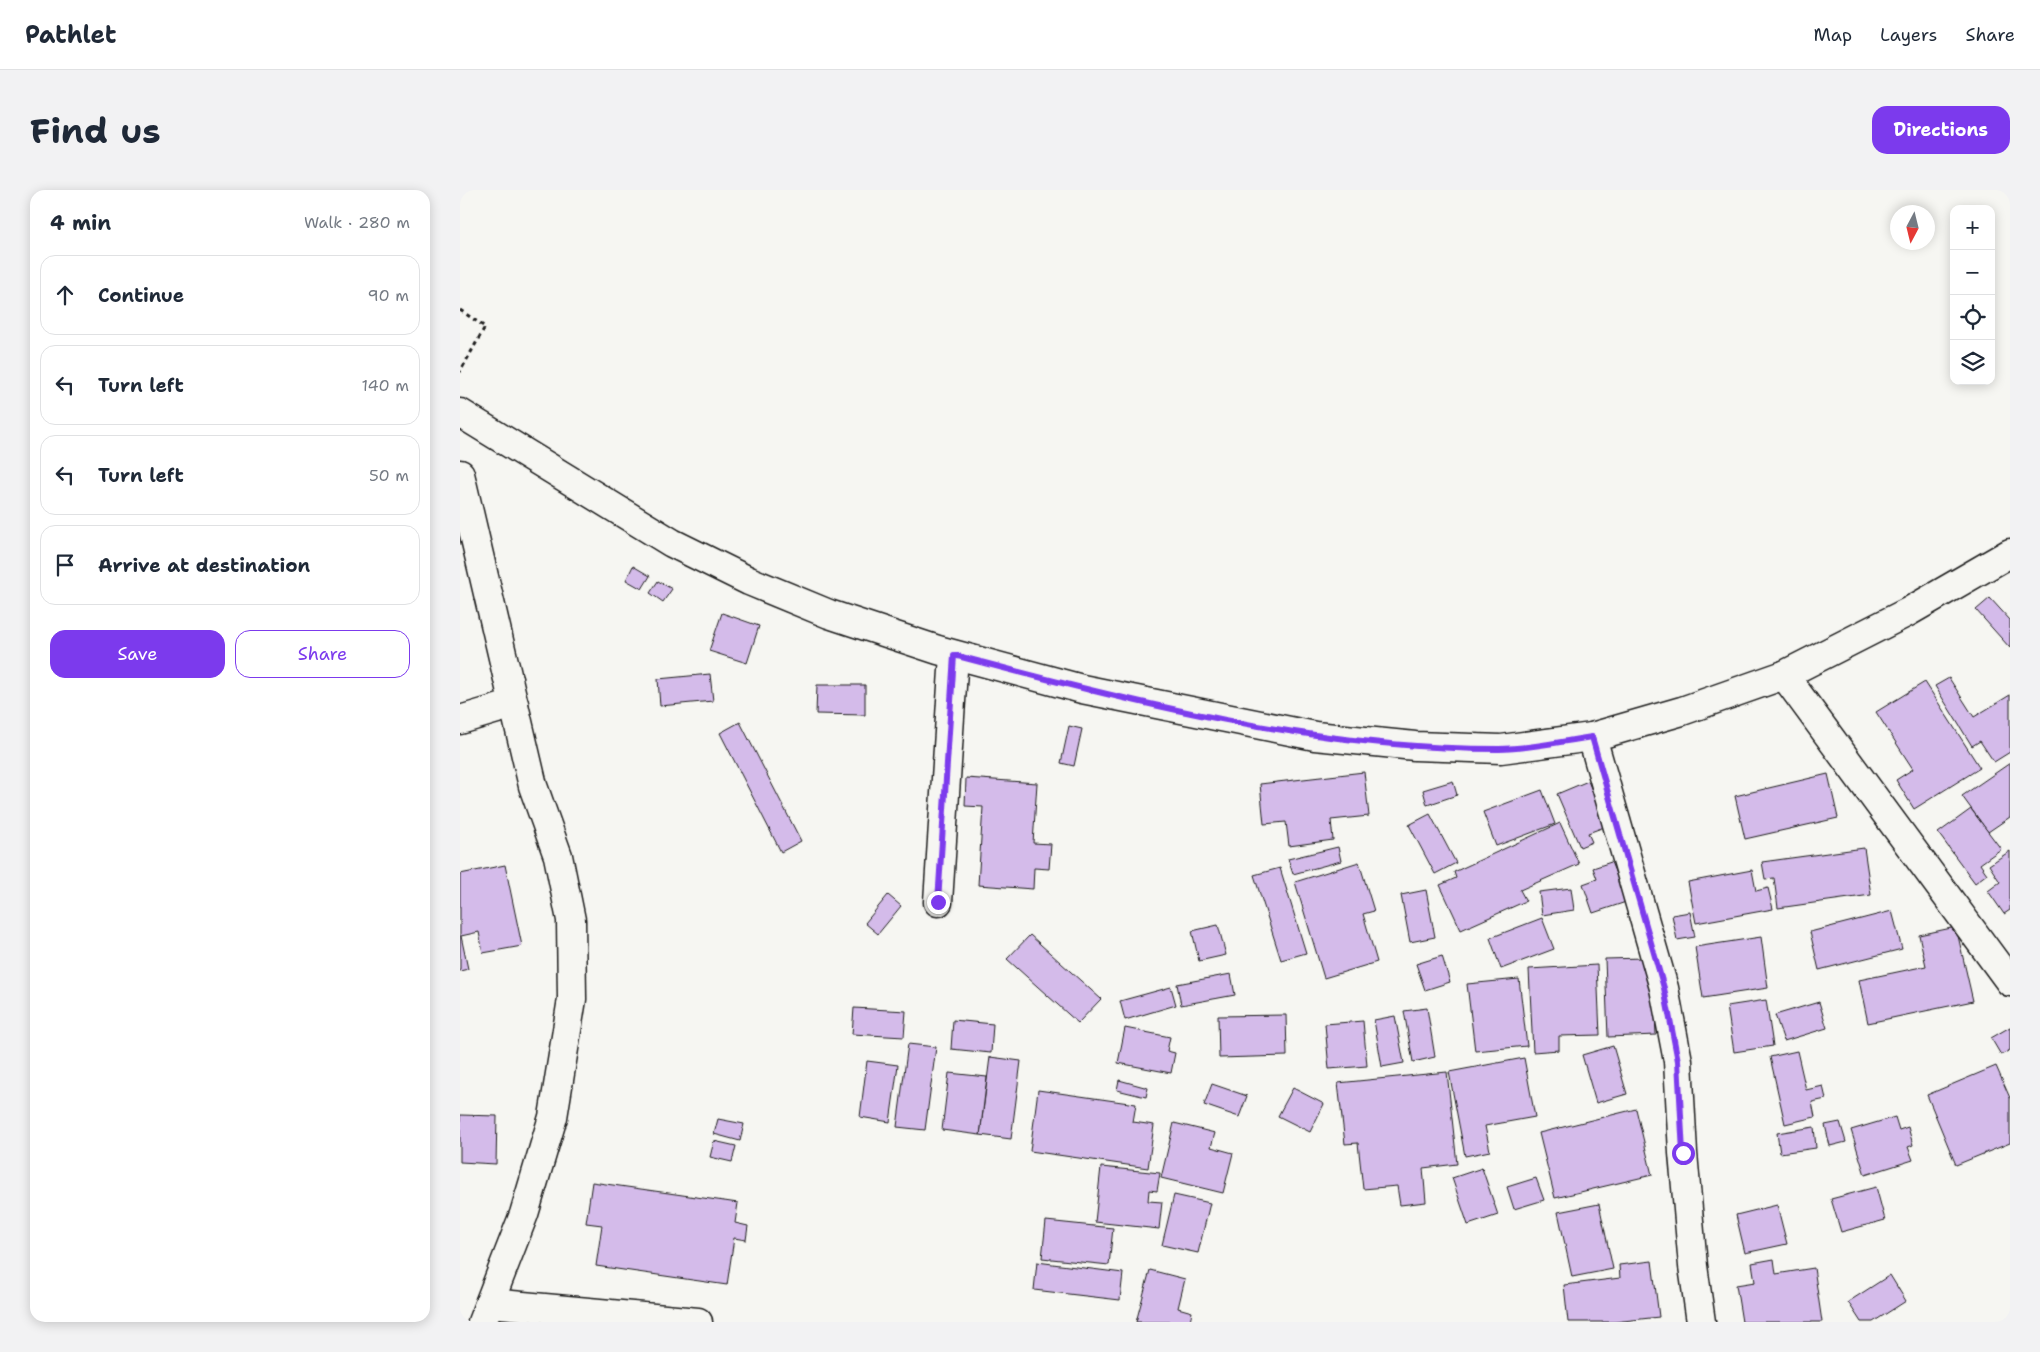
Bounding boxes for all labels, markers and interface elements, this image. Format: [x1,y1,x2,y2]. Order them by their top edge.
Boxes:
text: Pathlet [25,19,116,51]
text: Map [1814,23,1852,47]
text: Layers [1880,23,1937,47]
text: Share [1965,23,2015,47]
button: Directions [1872,106,2010,154]
text: Find us [30,107,161,154]
north arrow [1890,205,1935,250]
map controls [1950,205,1995,385]
button: + [1950,205,1995,250]
text: 4 min [50,209,111,237]
text: Walk · 280 m [304,212,410,233]
button: − [1950,250,1995,295]
icon: ahead [51,281,79,309]
text: Continue [98,283,184,308]
text: 90 m [368,285,409,306]
button: locate [1950,295,1995,340]
button: layers [1950,340,1995,385]
icon: left [51,371,79,399]
text: Turn left [98,373,184,398]
text: 140 m [362,375,409,396]
icon: left [51,461,79,489]
text: Turn left [98,463,184,488]
text: 50 m [369,465,409,486]
icon: arrive [51,551,79,579]
text: Arrive at destination [98,553,310,578]
button: Save [50,630,225,678]
button: Share [235,630,410,678]
route end [927,891,950,914]
route start [1672,1142,1695,1165]

